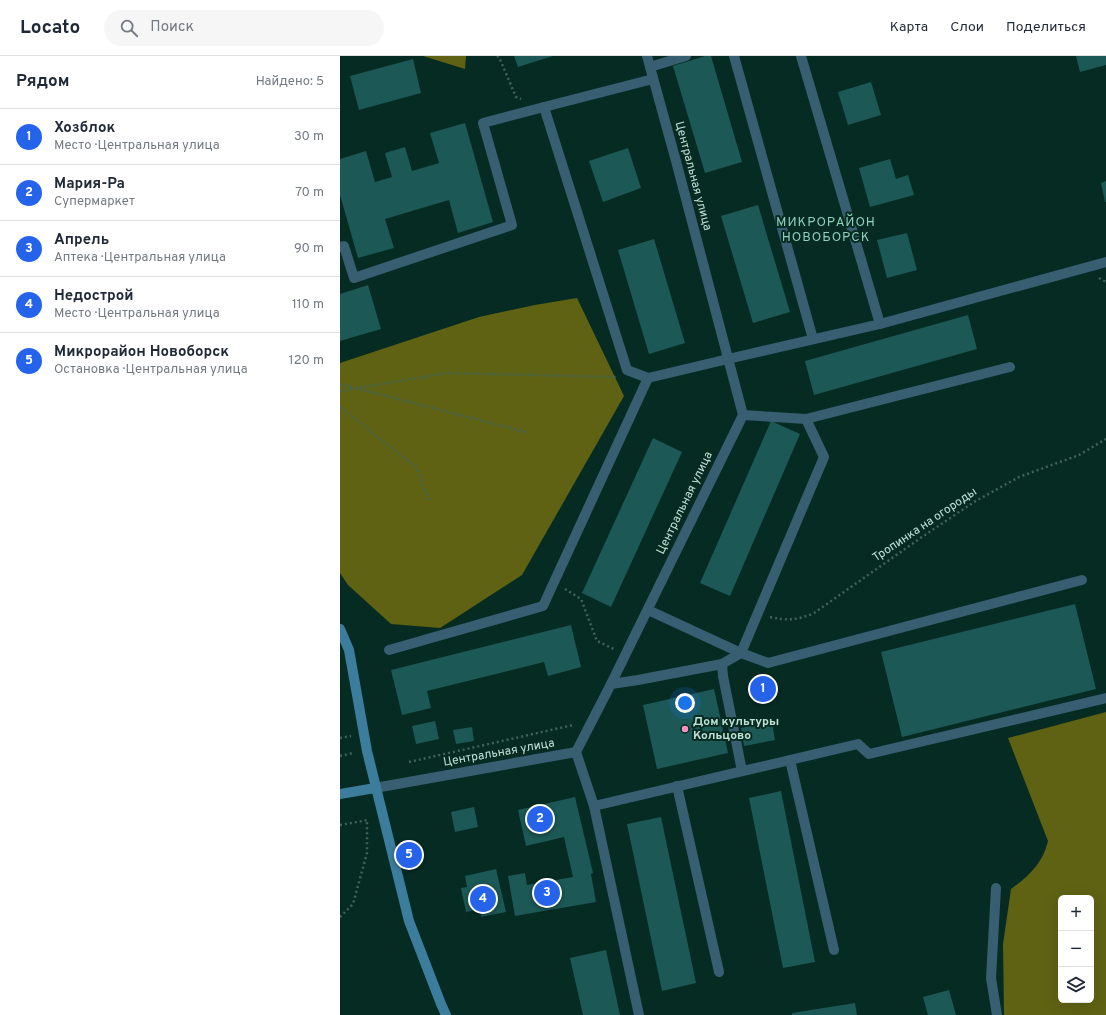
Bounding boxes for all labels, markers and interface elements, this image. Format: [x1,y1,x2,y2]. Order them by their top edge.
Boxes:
search box [104,10,384,46]
text: Locato [20,16,80,40]
icon: search [118,17,140,39]
text: Поиск [150,18,194,37]
text: Карта [890,19,928,36]
text: Слои [950,19,984,36]
text: Поделиться [1006,19,1086,36]
text: Рядом [16,71,69,93]
text: Найдено: 5 [256,74,324,90]
text: Хозблок [54,119,115,138]
street label: Центральная улица [671,120,715,232]
text: 1 [26,129,32,145]
text: 30 m [294,129,324,145]
text: Место · Центральная улица [54,138,220,154]
text: Мария-Ра [54,175,125,194]
text: 2 [25,185,33,201]
text: 70 m [295,185,324,201]
text: Супермаркет [54,194,135,210]
district label: МИКРОРАЙОН НОВОБОРСК [776,213,876,246]
text: Апрель [54,231,109,250]
text: 3 [25,241,33,257]
text: 90 m [294,241,324,257]
text: Аптека · Центральная улица [54,250,226,266]
text: Недострой [54,287,134,306]
text: 4 [25,297,33,313]
text: 110 m [292,297,324,313]
text: Место · Центральная улица [54,306,220,322]
text: Микрорайон Новоборск [54,343,229,362]
text: 5 [25,353,33,369]
text: 120 m [289,353,324,369]
text: Остановка · Центральная улица [54,362,248,378]
street label: Центральная улица [653,449,717,557]
street label: Тропинка на огороды [870,484,980,566]
pin: 1 [750,674,776,704]
your location [675,693,695,713]
place label: Дом культуры Кольцово [693,714,779,744]
marker: Дом культуры Кольцово [680,724,690,734]
street label: Центральная улица [442,735,556,771]
pin: 2 [527,804,553,834]
pin: 5 [396,840,422,870]
pin: 3 [534,878,560,908]
pin: 4 [470,884,496,914]
map controls [1058,895,1094,1003]
button: + [1058,895,1094,931]
button: − [1058,931,1094,967]
button: layers [1058,967,1094,1003]

